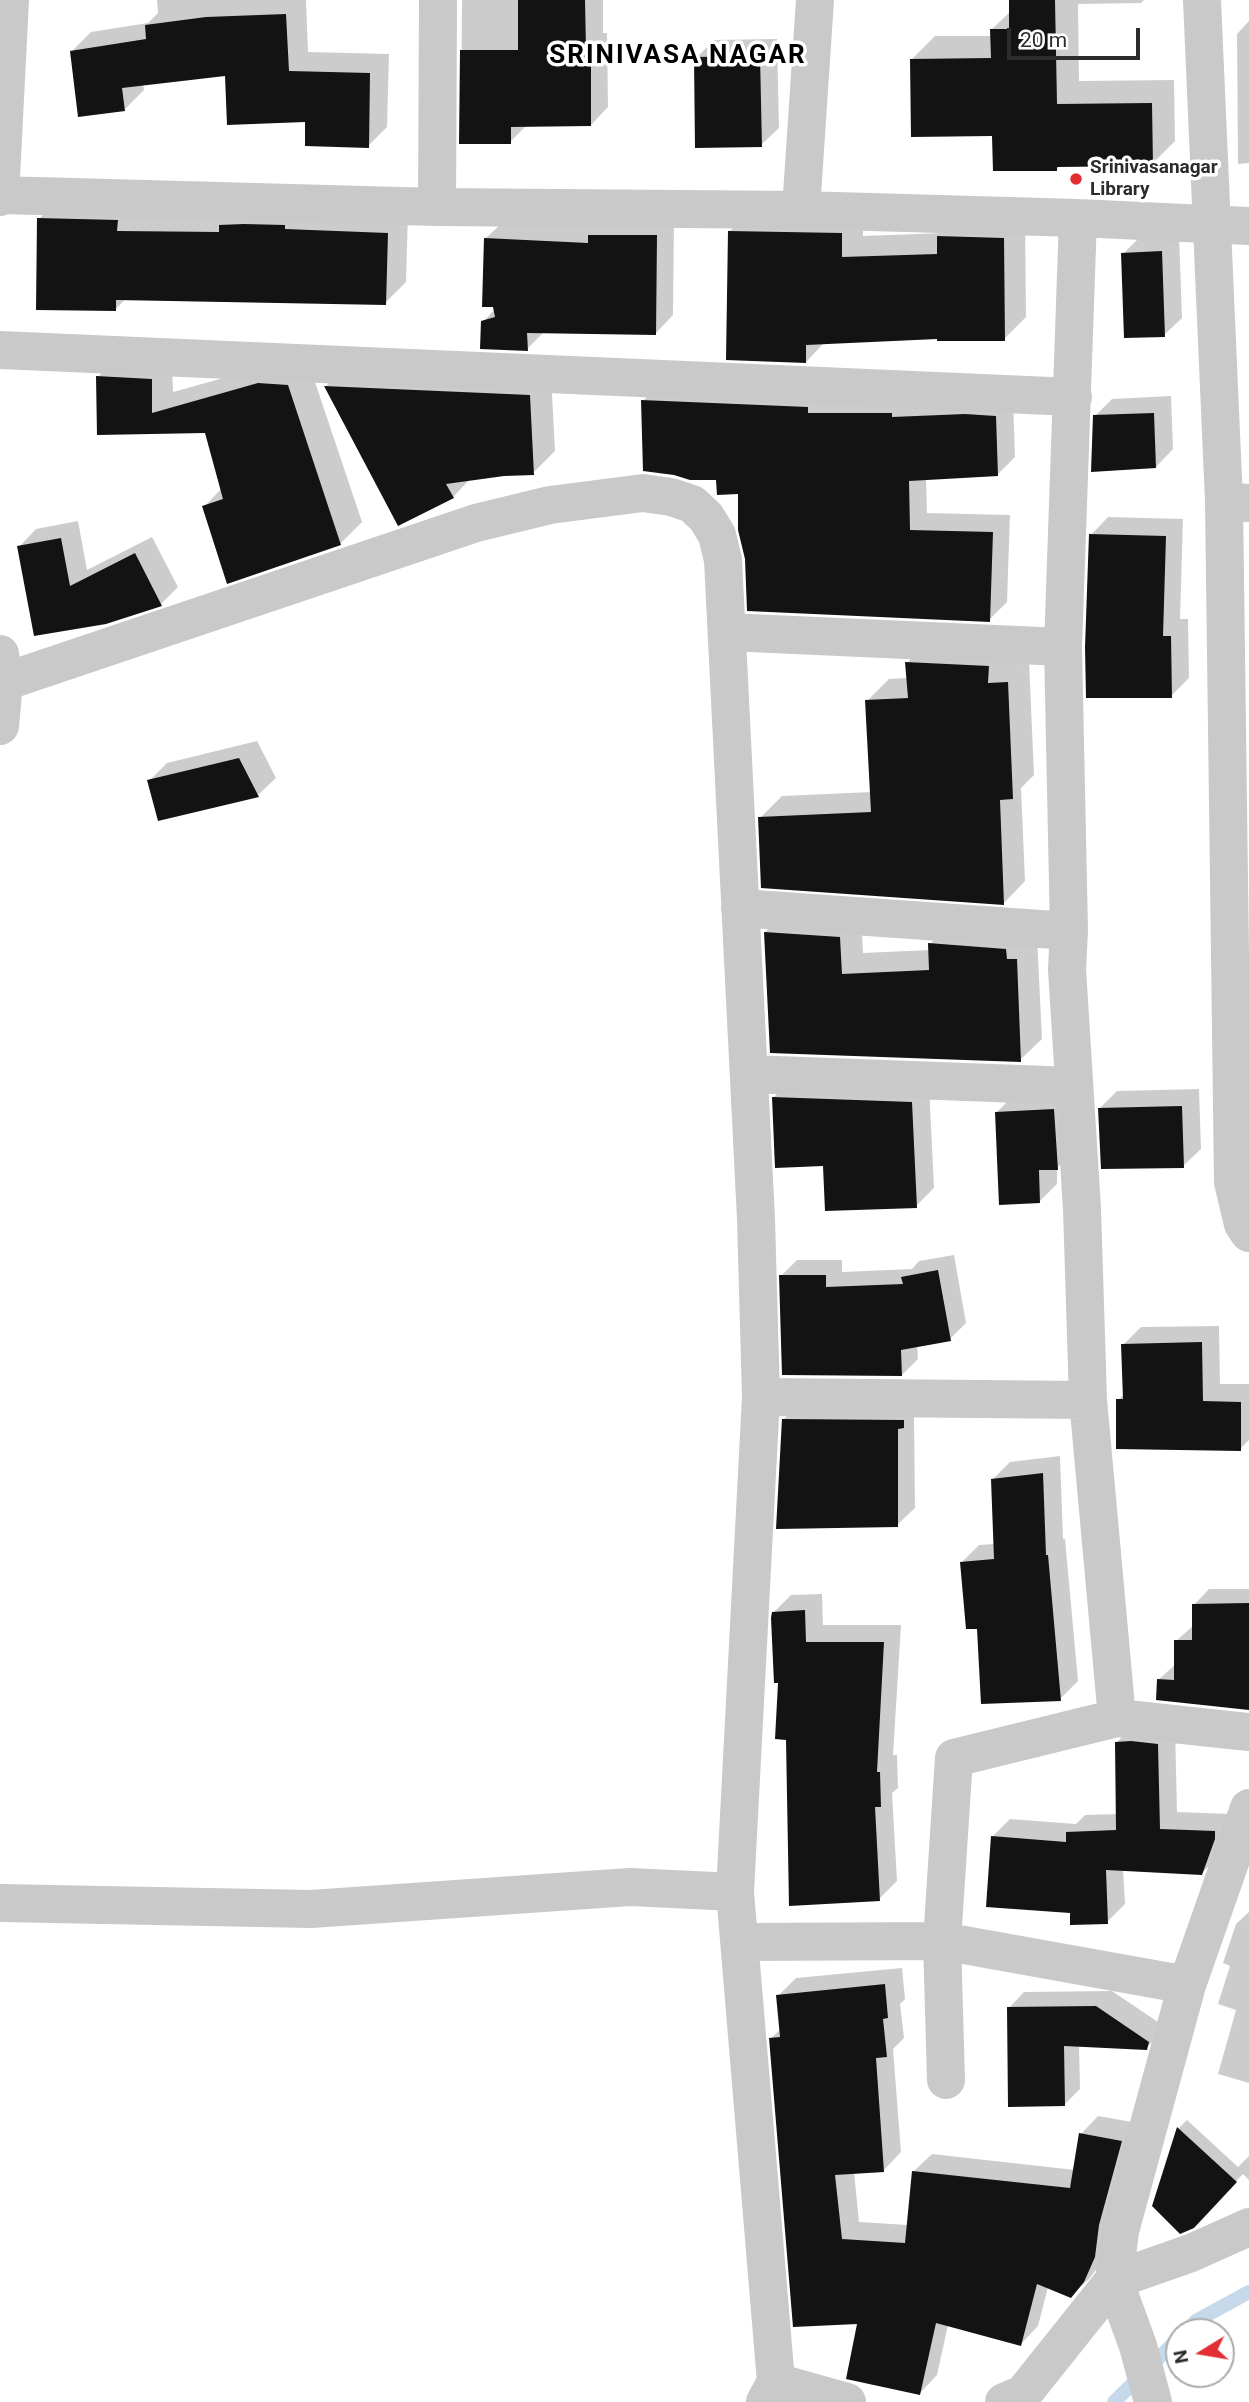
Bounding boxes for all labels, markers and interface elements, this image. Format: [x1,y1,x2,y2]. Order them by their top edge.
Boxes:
scale bar [1011,14,1144,58]
text: 20 m [1020,28,1067,52]
district label: SRINIVASA NAGAR [551,40,805,72]
place label: Srinivasanagar Library [1090,157,1218,201]
marker: Srinivasanagar Library [1068,171,1084,187]
north arrow [1165,2318,1235,2388]
text: N [1168,2348,1193,2365]

